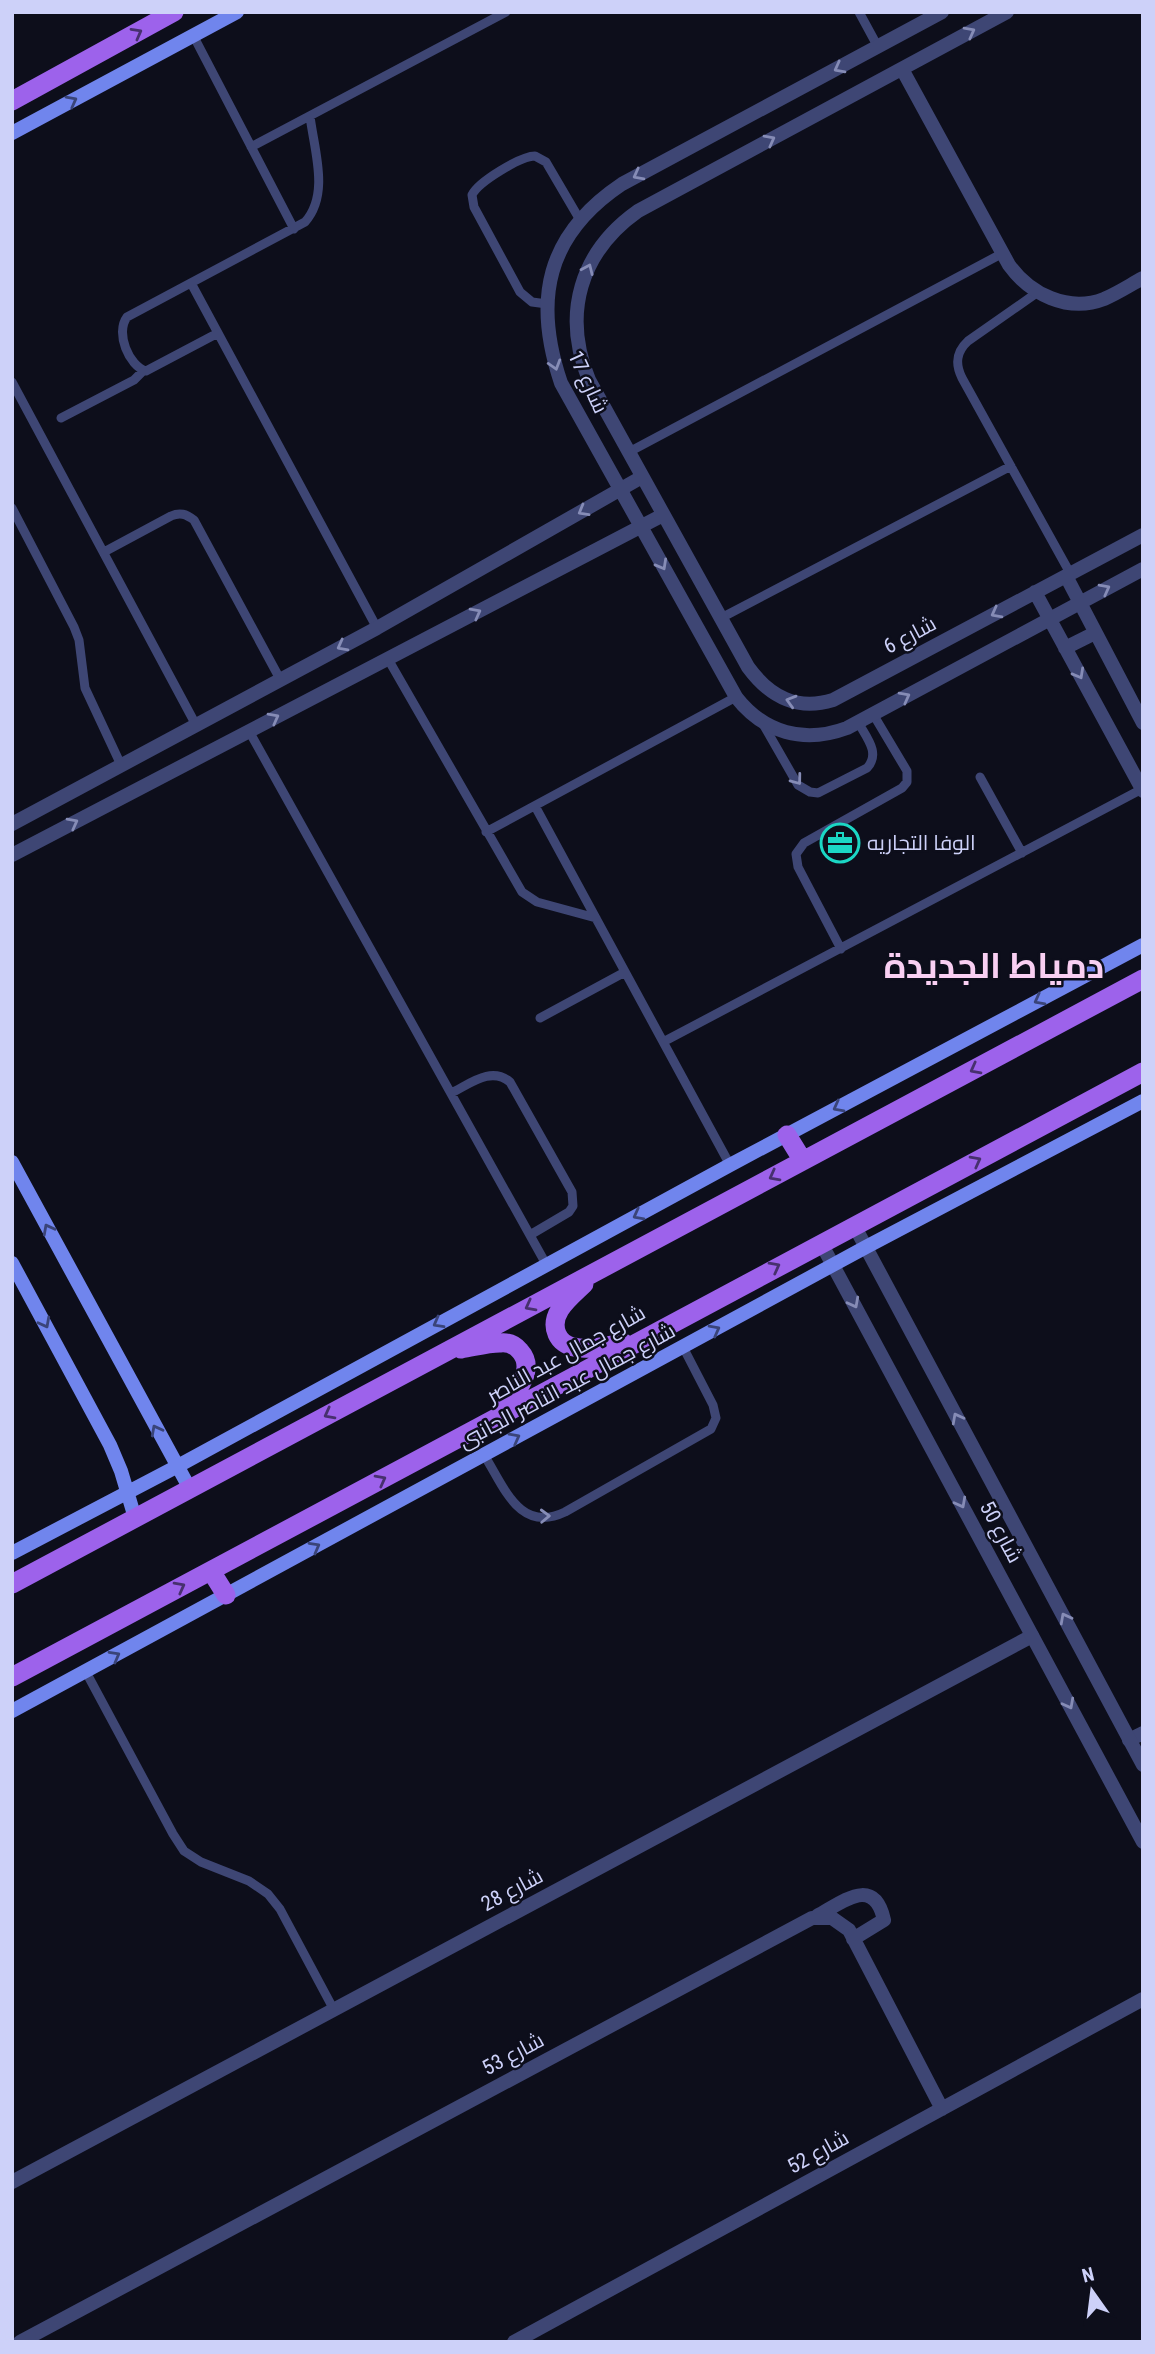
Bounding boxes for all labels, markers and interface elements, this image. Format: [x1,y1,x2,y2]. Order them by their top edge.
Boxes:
one-way arrow [963,27,975,40]
one-way arrow [129,28,142,41]
one-way arrow [833,60,846,73]
one-way arrow [65,96,77,109]
one-way arrow [763,135,775,148]
one-way arrow [633,167,645,181]
one-way arrow [580,264,594,276]
street label: شارع 17 [561,347,613,418]
one-way arrow [547,358,562,370]
one-way arrow [578,503,590,516]
one-way arrow [654,558,667,570]
one-way arrow [1098,584,1110,597]
one-way arrow [991,605,1003,618]
one-way arrow [469,607,481,621]
street label: شارع 6 [880,611,941,660]
one-way arrow [337,638,349,651]
one-way arrow [1071,666,1084,679]
one-way arrow [897,692,910,705]
one-way arrow [786,694,798,709]
one-way arrow [267,713,280,727]
one-way arrow [789,773,802,785]
one-way arrow [66,818,78,832]
office icon: الوفا التجاريه [819,822,861,864]
place label: الوفا التجاريه [867,831,976,855]
district label: دمياط الجديدة [884,946,1104,987]
one-way arrow [1034,992,1046,1006]
one-way arrow [969,1061,982,1074]
one-way arrow [833,1099,846,1112]
one-way arrow [969,1155,981,1169]
one-way arrow [769,1168,781,1182]
one-way arrow [633,1206,645,1220]
one-way arrow [43,1224,57,1236]
one-way arrow [768,1262,780,1275]
one-way arrow [846,1296,859,1308]
one-way arrow [525,1298,537,1312]
street label: شارع جمال عبد الناصر [482,1300,650,1410]
one-way arrow [433,1315,445,1329]
one-way arrow [36,1316,50,1329]
street label: شارع جمال عبد الناصر الجانبى [455,1319,680,1455]
one-way arrow [708,1325,720,1338]
one-way arrow [324,1406,337,1419]
one-way arrow [952,1413,966,1425]
one-way arrow [151,1424,164,1437]
one-way arrow [508,1433,520,1446]
one-way arrow [374,1475,386,1488]
one-way arrow [953,1496,966,1508]
street label: شارع 50 [973,1497,1027,1568]
one-way arrow [540,1508,551,1523]
one-way arrow [308,1542,320,1555]
one-way arrow [173,1582,186,1596]
one-way arrow [1059,1613,1073,1626]
one-way arrow [108,1651,121,1664]
one-way arrow [1060,1697,1074,1709]
street label: شارع 28 [477,1864,548,1918]
street label: شارع 53 [478,2028,549,2082]
street label: شارع 52 [783,2125,854,2180]
north arrow [1057,2256,1127,2326]
text: N [1080,2262,1096,2288]

